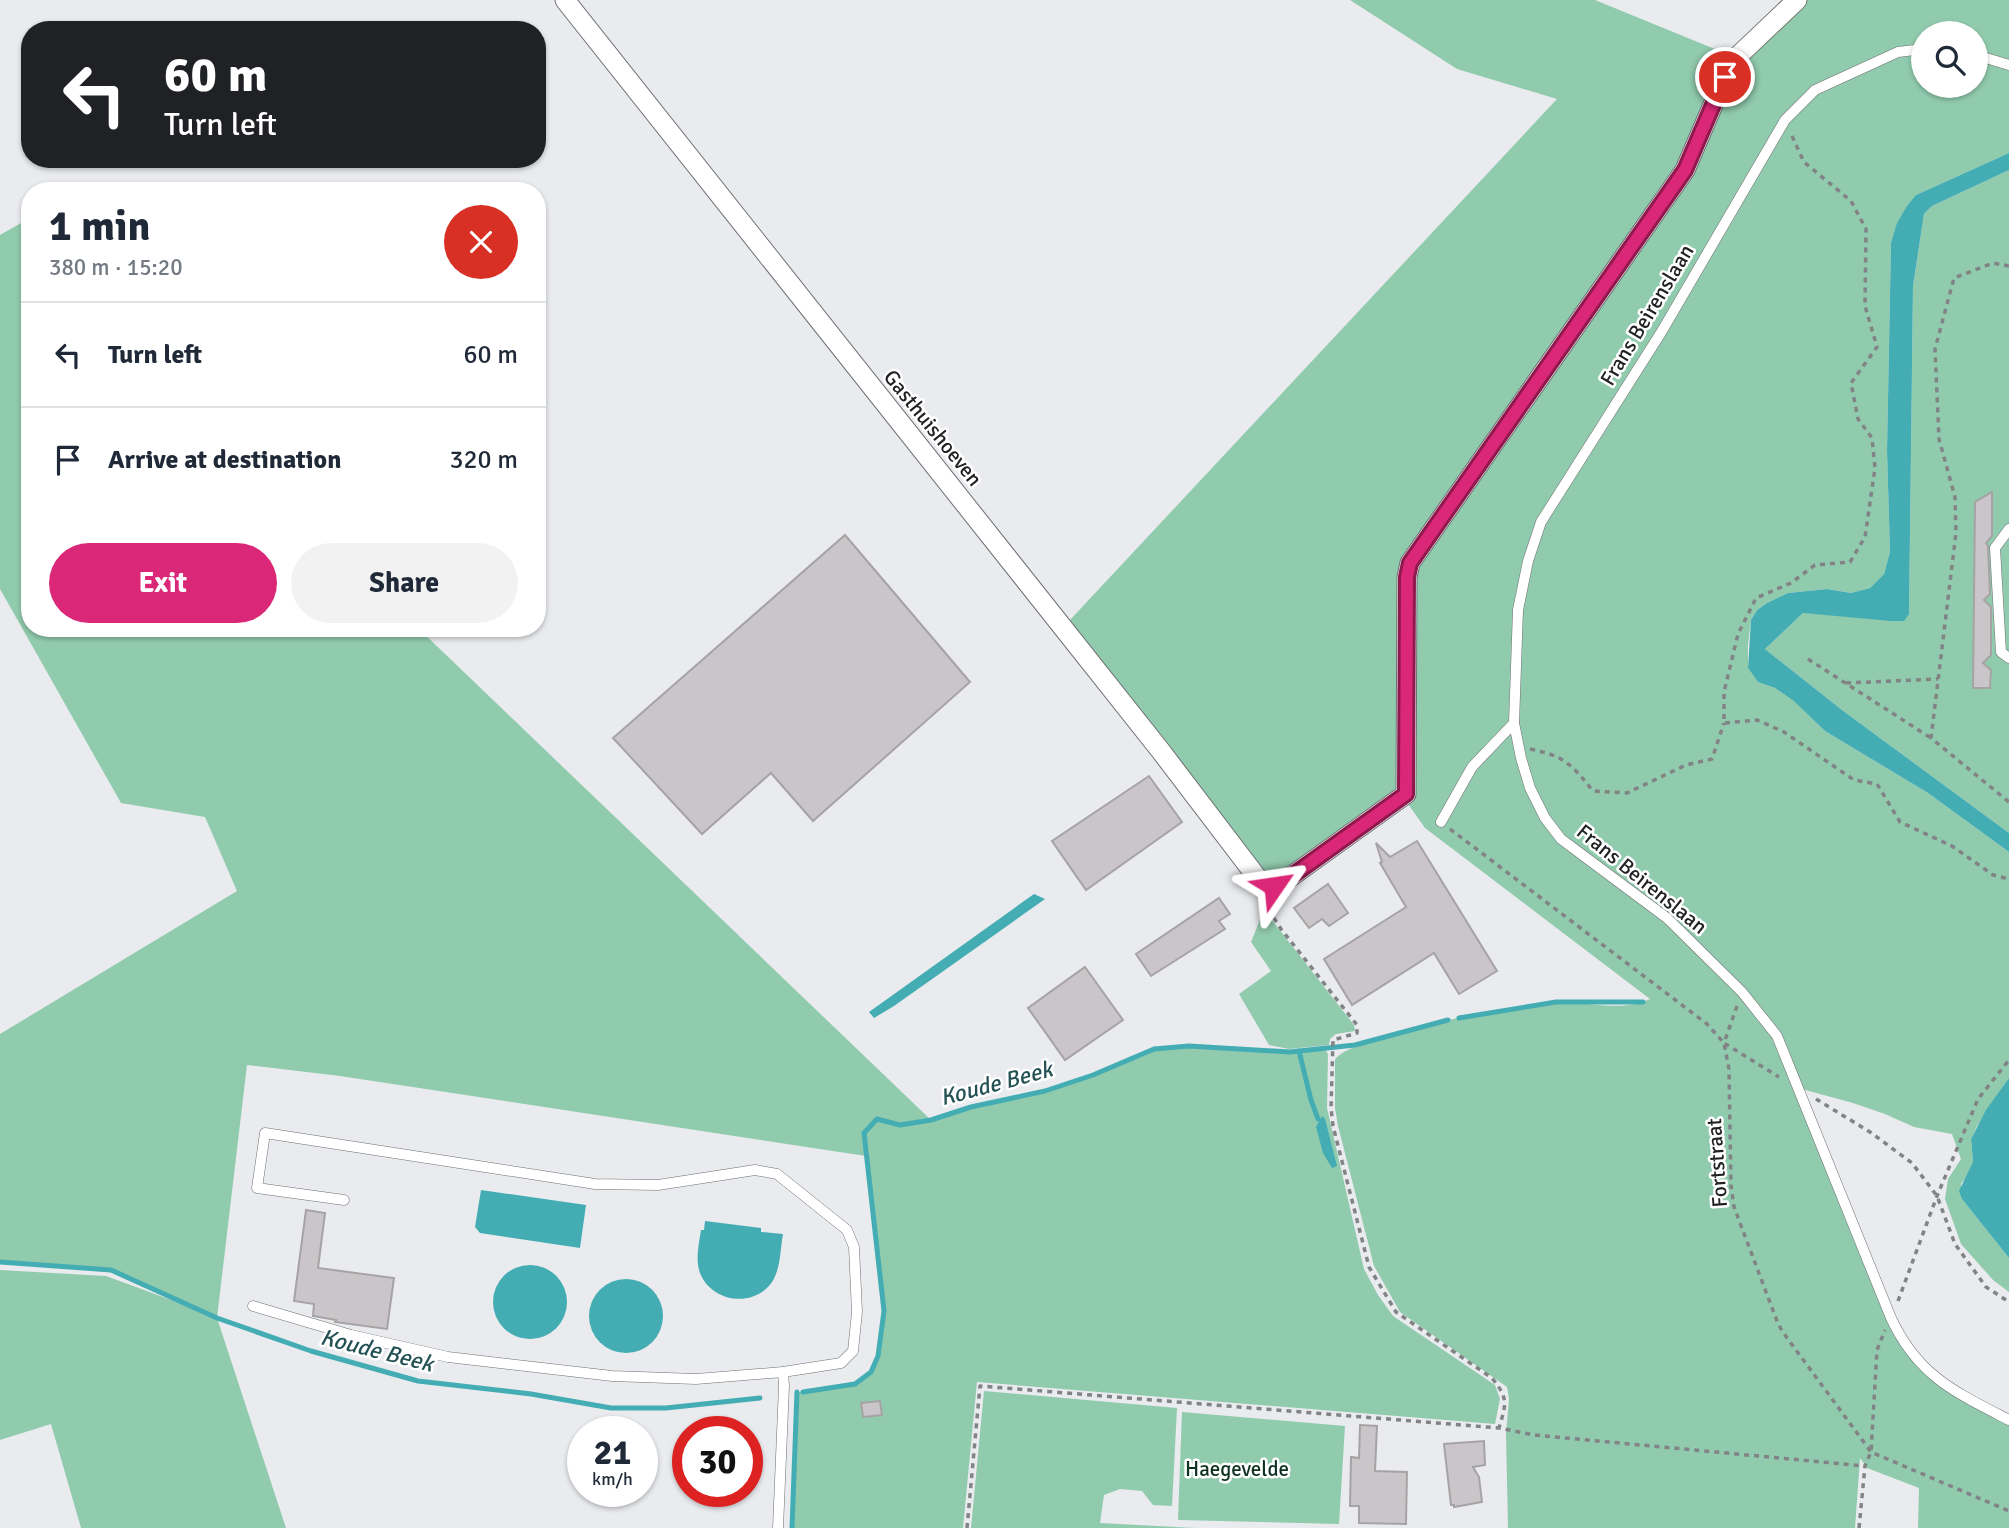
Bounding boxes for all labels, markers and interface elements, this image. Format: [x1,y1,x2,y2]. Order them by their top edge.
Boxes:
map controls [1911,21,1988,98]
button: search [1911,21,1988,98]
text: 60 m [164,45,267,105]
pin [1695,47,1755,107]
icon: left [49,49,140,140]
icon: arrive [1706,58,1744,96]
text: Turn left [164,105,277,144]
text: 1 min [49,201,150,252]
button: close [444,205,518,279]
street label: Frans Beirenslaan [1595,240,1699,390]
text: 380 m · 15:20 [49,253,183,282]
icon: left [49,336,87,374]
text: Turn left [108,339,202,371]
text: 60 m [463,339,518,371]
street label: Gasthuishoeven [878,365,988,491]
icon: arrive [49,441,87,479]
text: Arrive at destination [108,444,341,476]
text: 320 m [449,444,518,476]
button: Exit [49,543,277,623]
button: Share [291,543,518,623]
street label: Frans Beirenslaan [1572,818,1712,940]
position arrow [1237,849,1311,923]
water label: Koude Beek [937,1054,1058,1112]
street label: Fortstraat [1701,1118,1733,1208]
water label: Koude Beek [318,1322,439,1379]
speed limit sign: 30 [672,1416,763,1507]
text: 21 [594,1431,631,1474]
park label: Haegevelde [1185,1456,1289,1482]
text: km/h [592,1468,633,1490]

